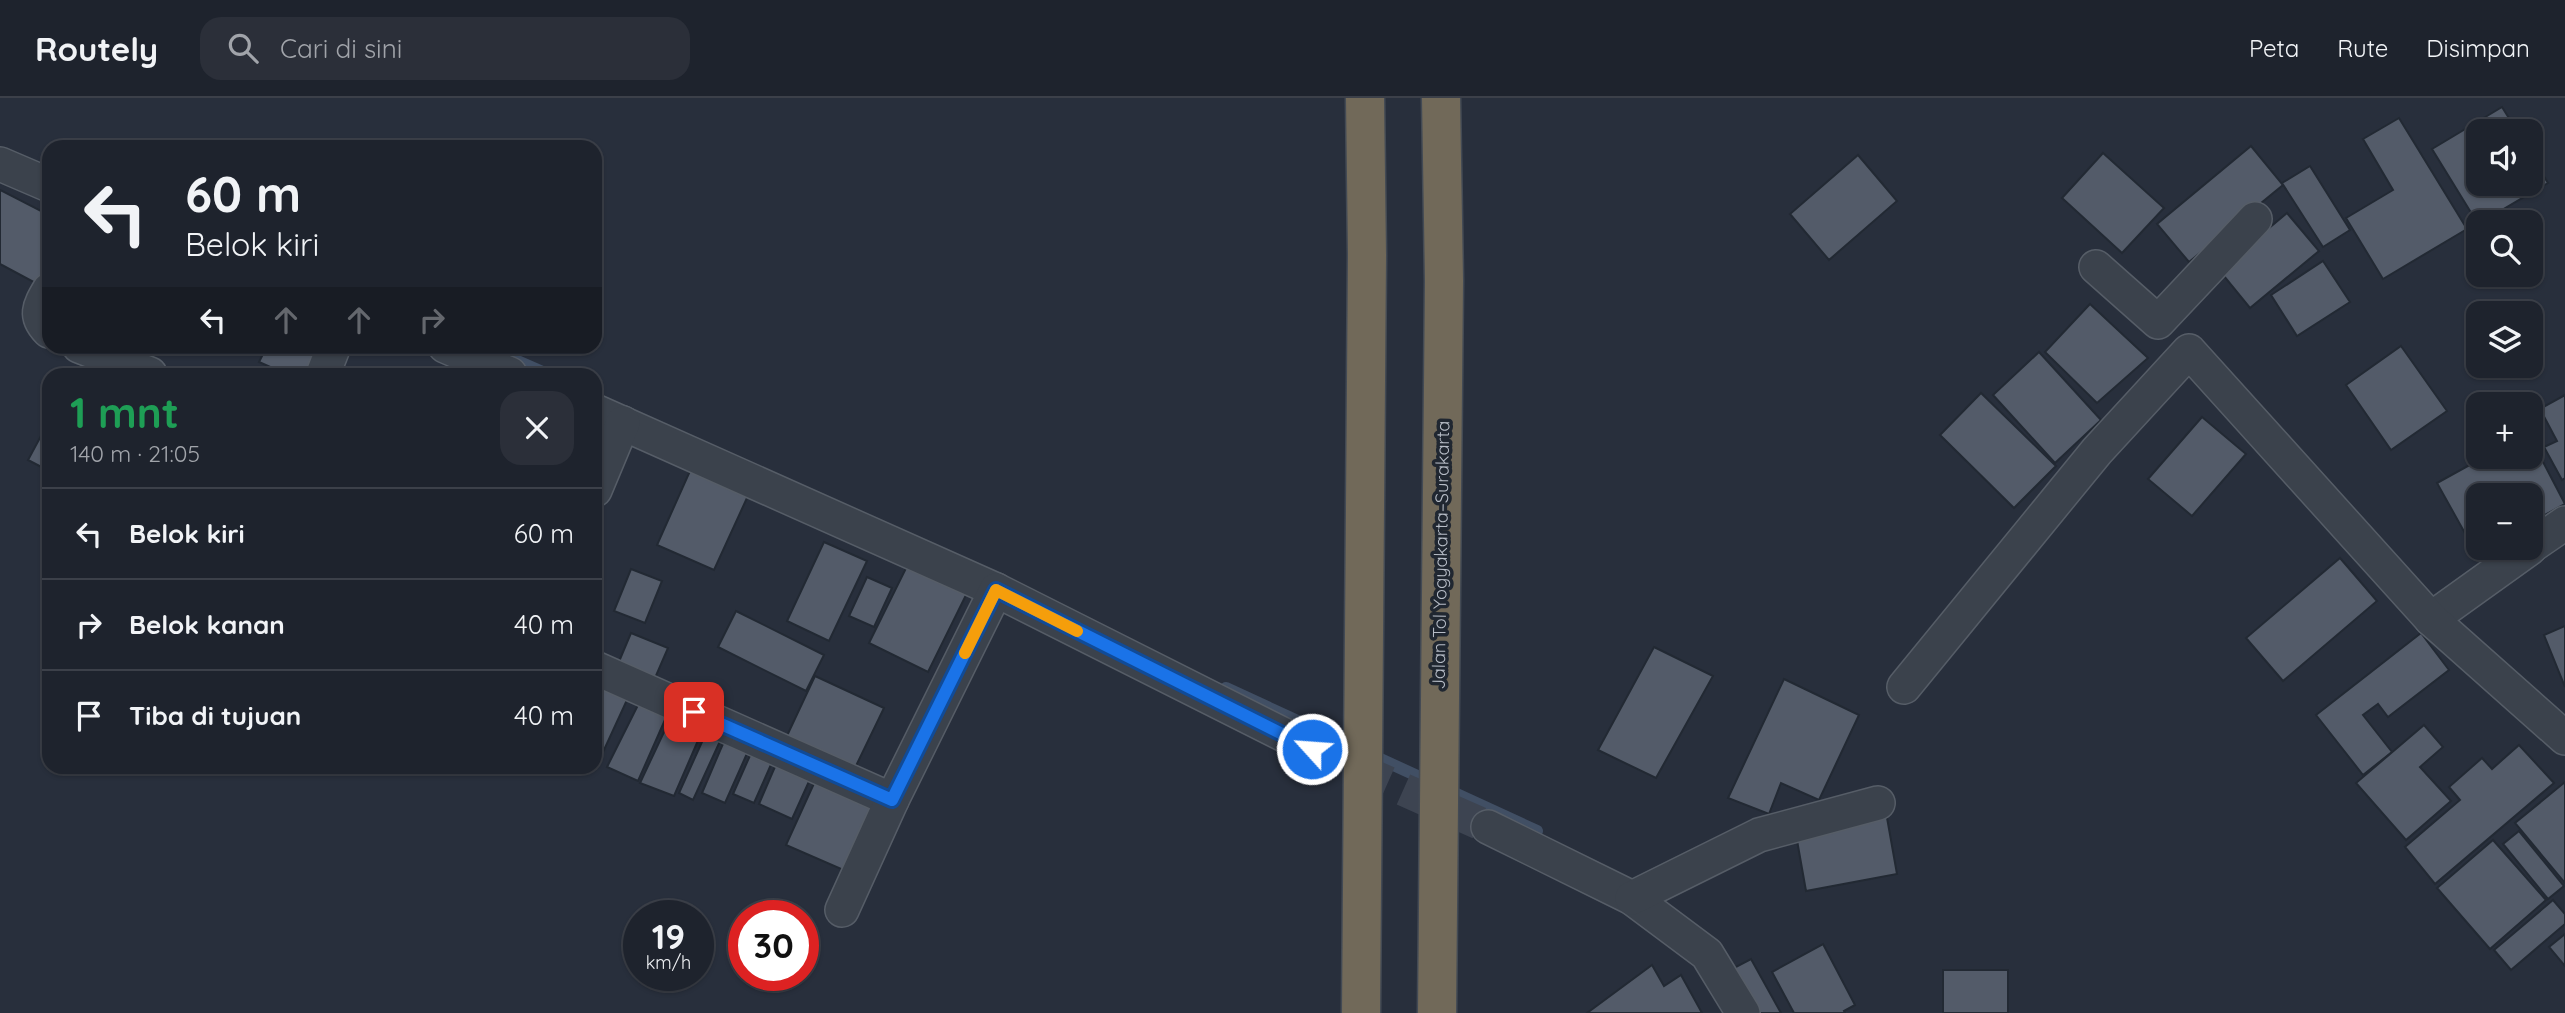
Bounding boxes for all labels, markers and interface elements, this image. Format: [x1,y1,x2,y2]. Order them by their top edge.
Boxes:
search box [200,17,690,80]
text: Routely [35,28,158,69]
icon: search [224,29,262,67]
text: Cari di sini [280,32,402,65]
text: Peta [2249,33,2299,63]
text: Rute [2337,33,2388,63]
text: Disimpan [2426,33,2530,63]
map controls [2466,119,2543,560]
button: sound [2466,119,2543,196]
text: 60 m [185,163,301,224]
icon: left [70,168,161,259]
button: search [2466,210,2543,287]
text: Belok kiri [185,224,319,264]
icon: left [194,301,232,339]
icon: ahead [267,301,305,339]
icon: ahead [340,301,378,339]
icon: right [413,301,451,339]
button: layers [2466,301,2543,378]
text: 1 mnt [70,386,179,439]
button: close [500,391,574,465]
button: + [2466,392,2543,469]
street label: Jalan Tol Yogyakarta–Surakarta [1427,420,1454,690]
text: 140 m · 21:05 [70,439,200,468]
button: − [2466,483,2543,560]
icon: left [70,515,108,553]
text: Belok kiri [129,517,245,550]
text: 60 m [514,517,574,550]
icon: right [70,606,108,644]
text: Belok kanan [129,608,285,641]
text: 40 m [514,608,574,641]
pin [664,682,724,742]
icon: arrive [675,693,713,731]
icon: arrive [70,697,108,735]
text: Tiba di tujuan [129,699,301,732]
text: 40 m [514,699,574,732]
position arrow [1275,712,1349,786]
speed limit sign: 30 [728,900,819,991]
text: 19 [652,914,685,958]
text: km/h [646,951,691,974]

